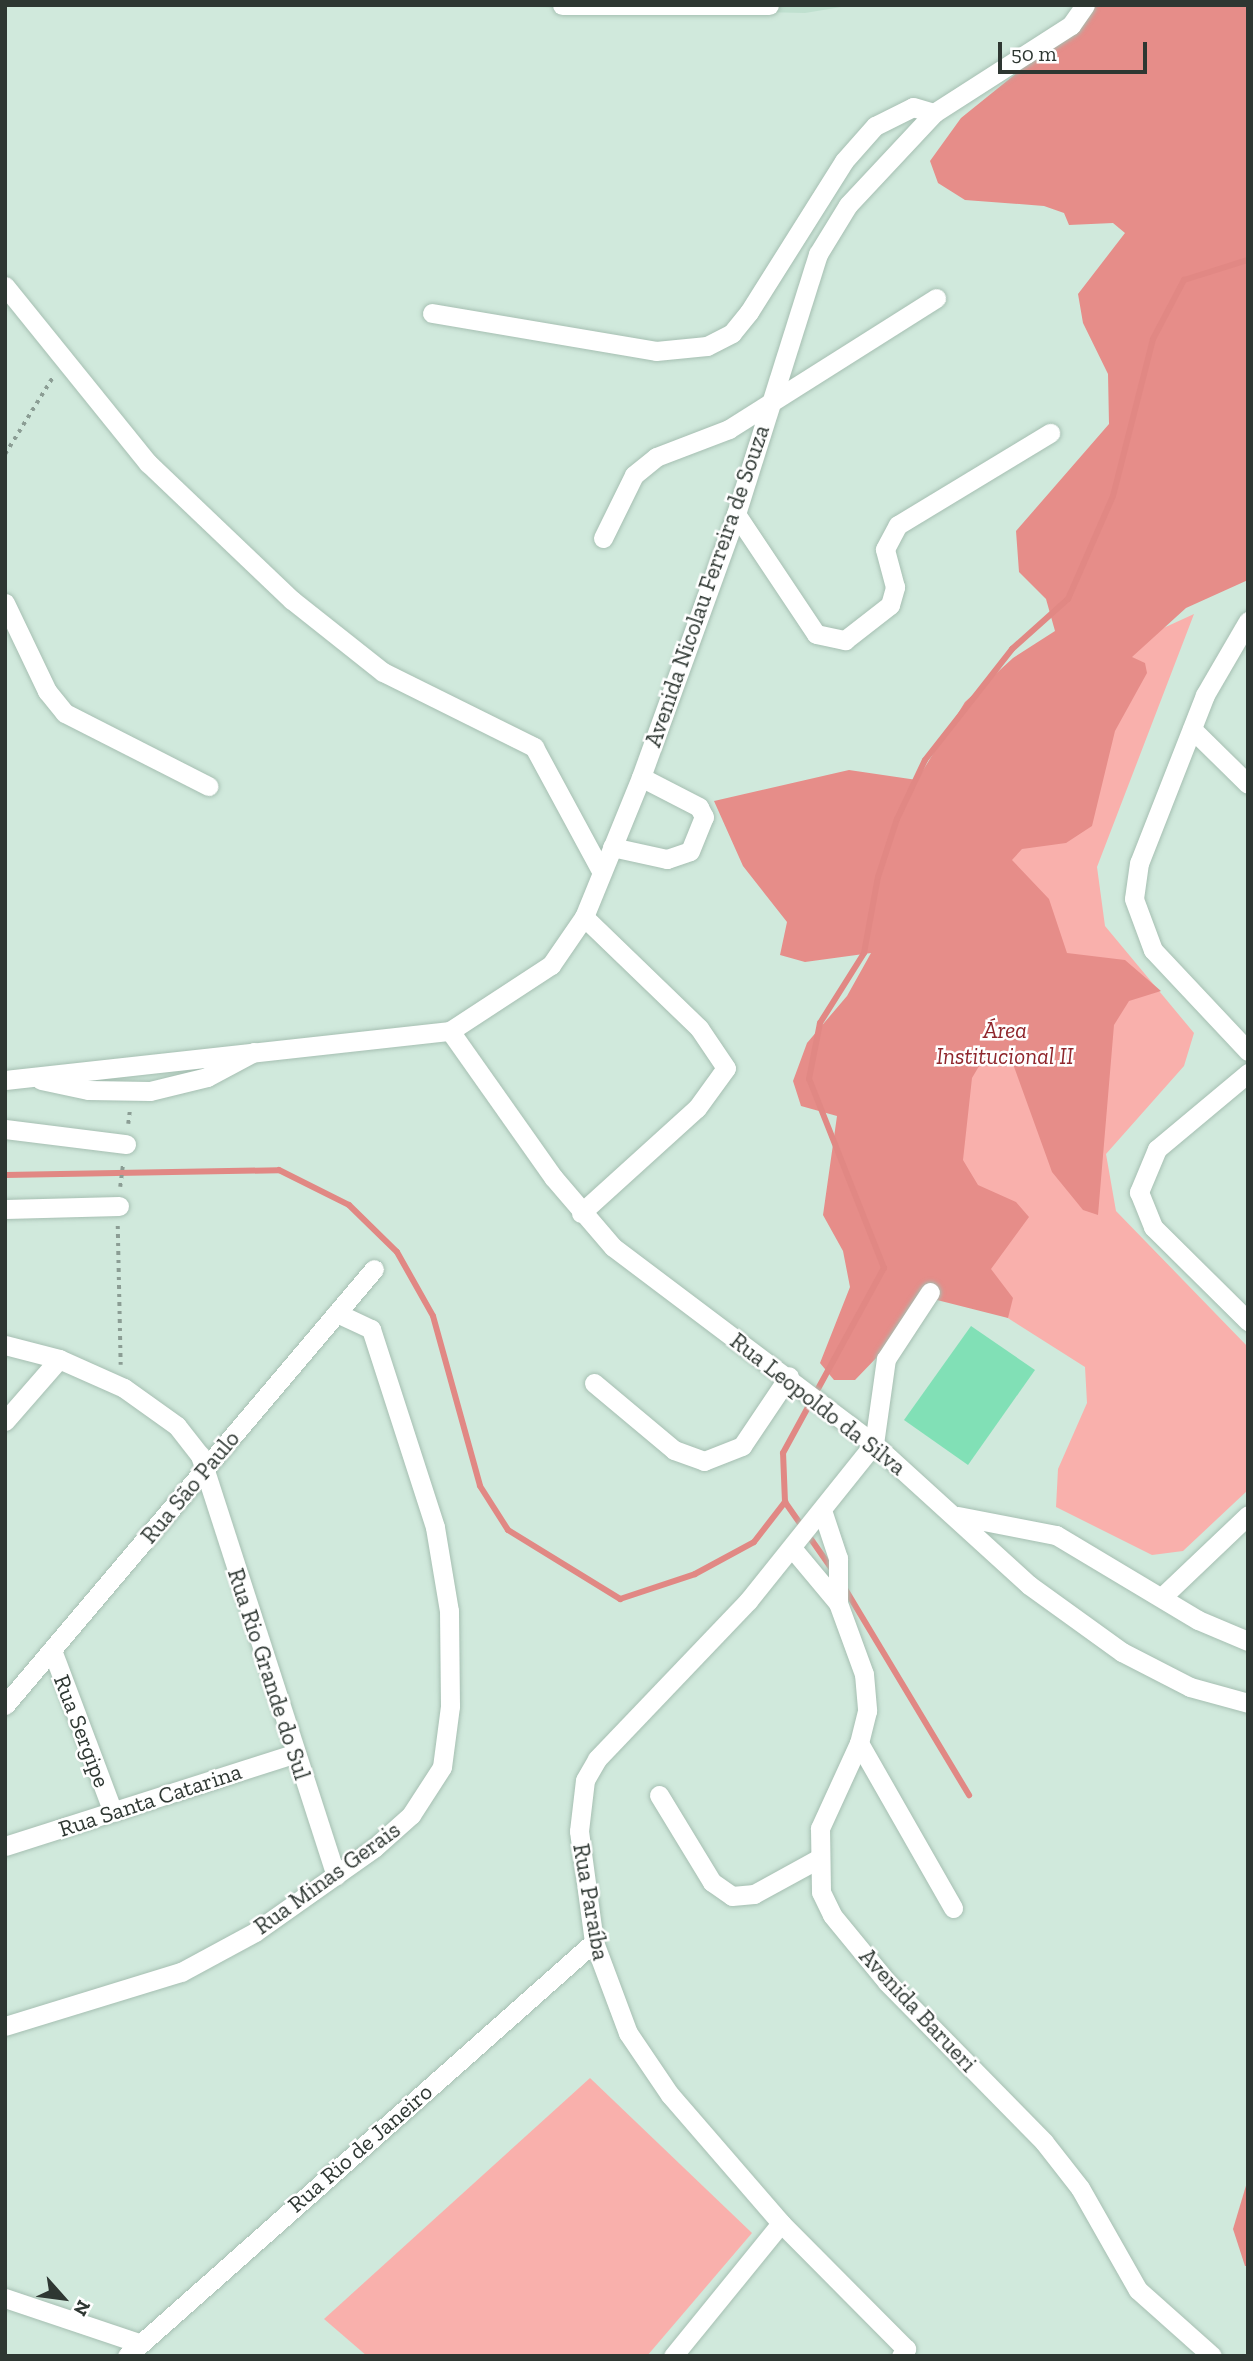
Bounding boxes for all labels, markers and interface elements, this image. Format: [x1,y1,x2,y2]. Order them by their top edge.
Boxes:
scale bar [1001,28,1150,72]
text: 50 m [1011,41,1057,66]
street label: Avenida Nicolau Ferreira de Souza [639,421,775,751]
park label: Área Institucional II [936,1016,1074,1070]
street label: Rua Leopoldo da Silva [725,1327,911,1481]
street label: Rua São Paulo [135,1425,245,1549]
street label: Rua Rio Grande do Sul [222,1565,316,1783]
street label: Rua Sergipe [48,1671,116,1791]
street label: Rua Santa Catarina [55,1757,245,1843]
street label: Rua Minas Gerais [249,1816,405,1940]
street label: Rua Paraíba [567,1841,615,1963]
street label: Avenida Barueri [854,1942,982,2078]
street label: Rua Rio de Janeiro [282,2078,438,2218]
north arrow [28,2263,98,2333]
text: N [68,2296,96,2320]

